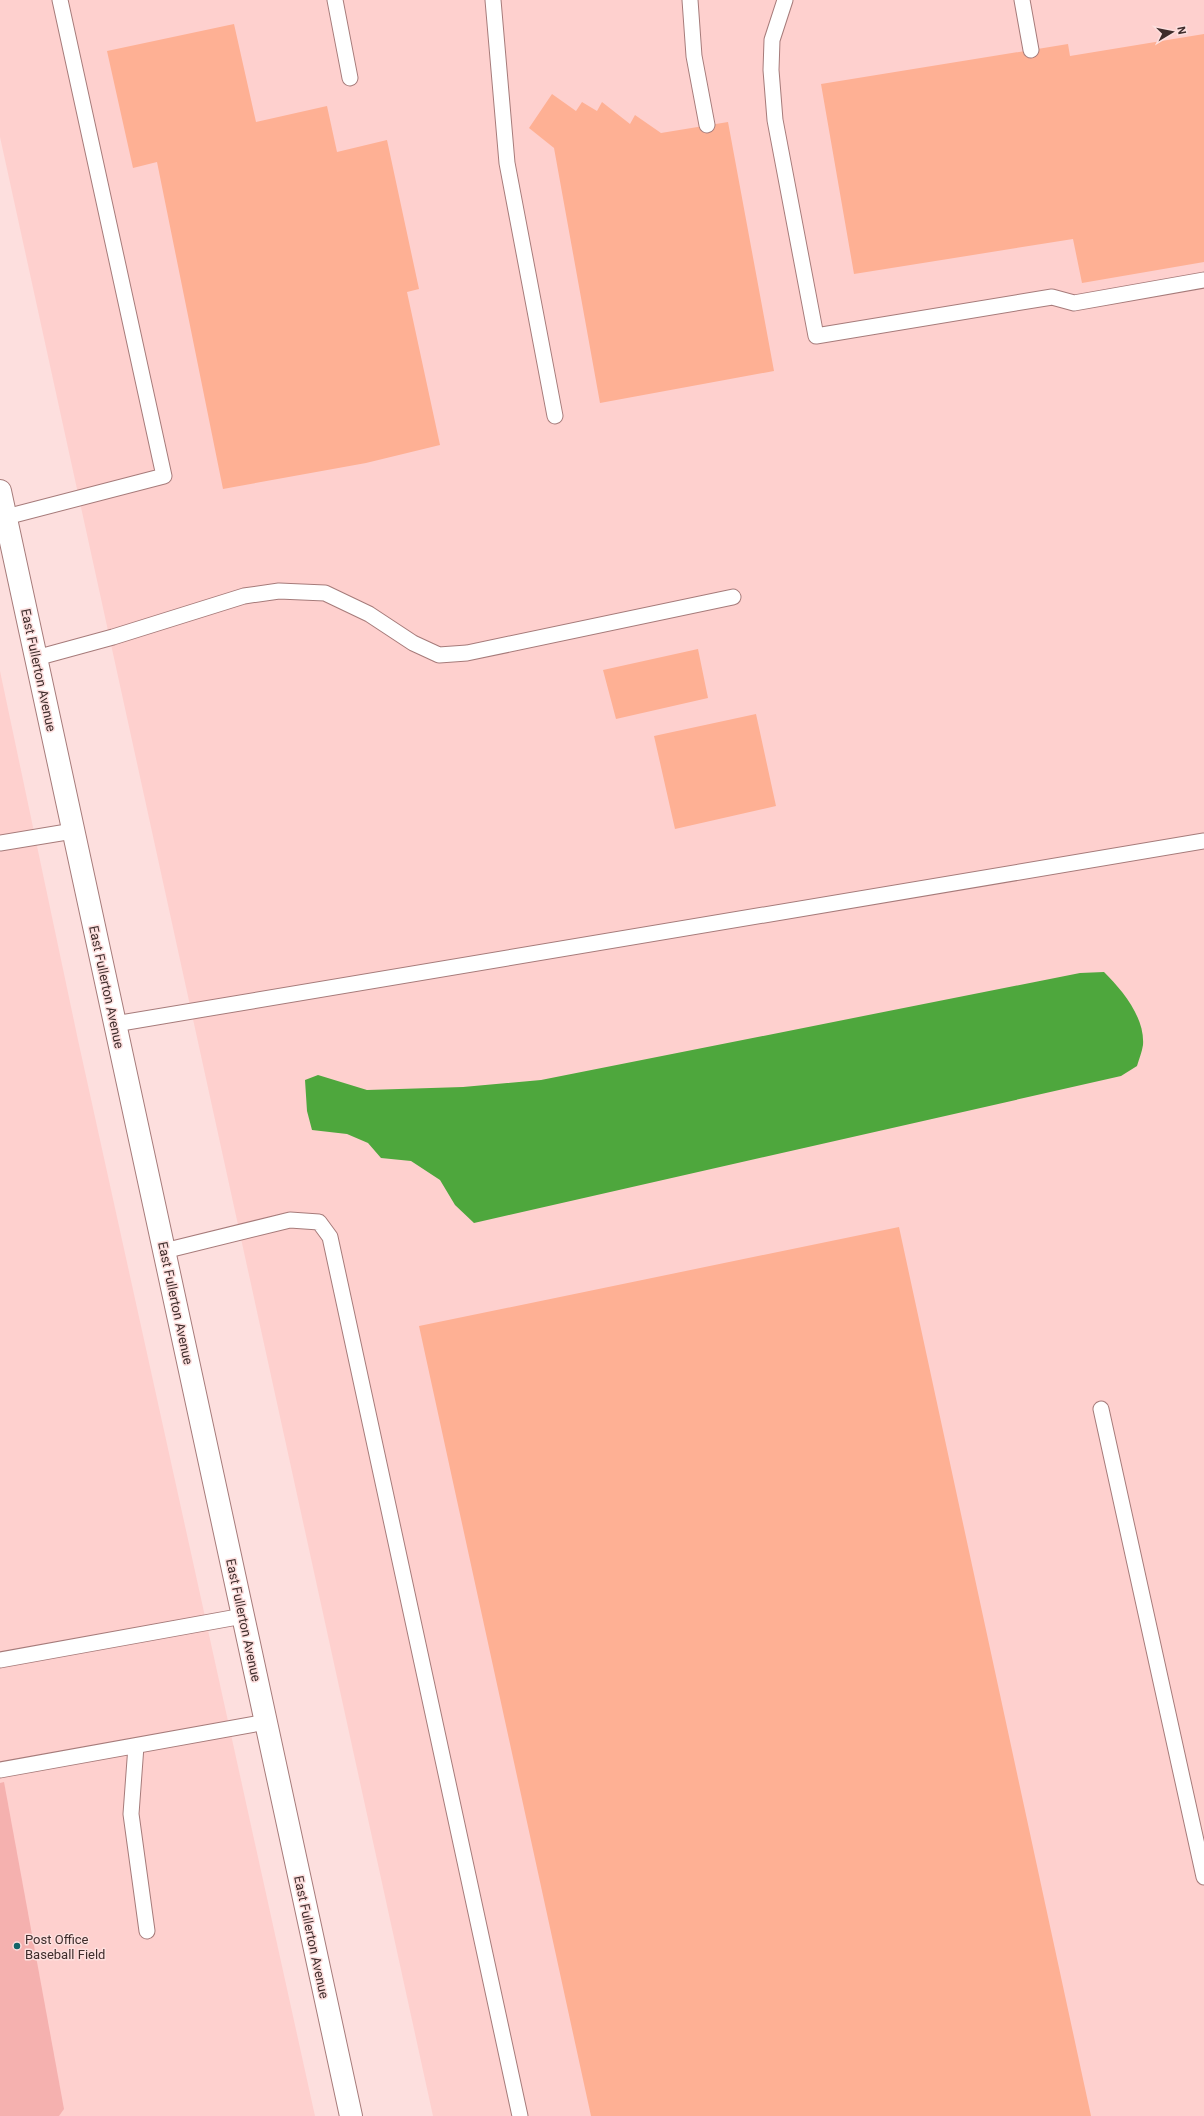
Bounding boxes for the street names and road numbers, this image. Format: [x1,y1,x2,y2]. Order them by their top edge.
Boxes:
street label: East Fullerton Avenue [18,607,59,733]
street label: East Fullerton Avenue [86,924,127,1050]
street label: East Fullerton Avenue [155,1240,196,1366]
street label: East Fullerton Avenue [223,1557,264,1683]
street label: East Fullerton Avenue [291,1874,332,2000]

